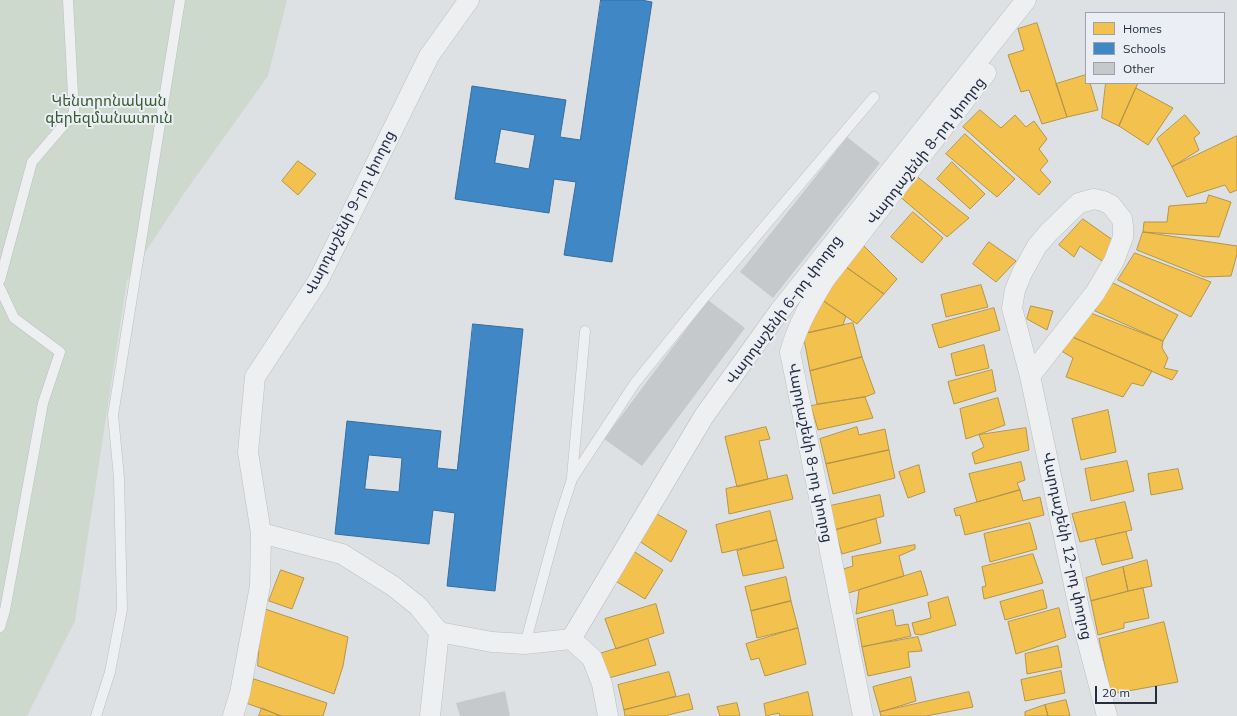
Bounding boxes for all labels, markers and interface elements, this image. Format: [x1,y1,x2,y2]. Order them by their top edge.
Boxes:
legend [1085,12,1225,84]
text: Homes [1123,21,1162,36]
text: Schools [1123,41,1166,56]
text: Other [1123,61,1154,76]
street label: Վարդաշենի 8-րդ փողոց [863,74,989,228]
park label: Կենտրոնական գերեզմանատուն [45,92,173,127]
street label: Վարդաշենի 9-րդ փողոց [301,128,399,298]
street label: Վարդաշենի 6-րդ փողոց [722,232,846,388]
street label: Վարդաշենի 8-րդ փողոց [784,362,836,544]
street label: Վարդաշենի 12-րդ փողոց [1038,451,1096,641]
scale bar [1097,678,1159,704]
text: 20 m [1102,685,1130,700]

